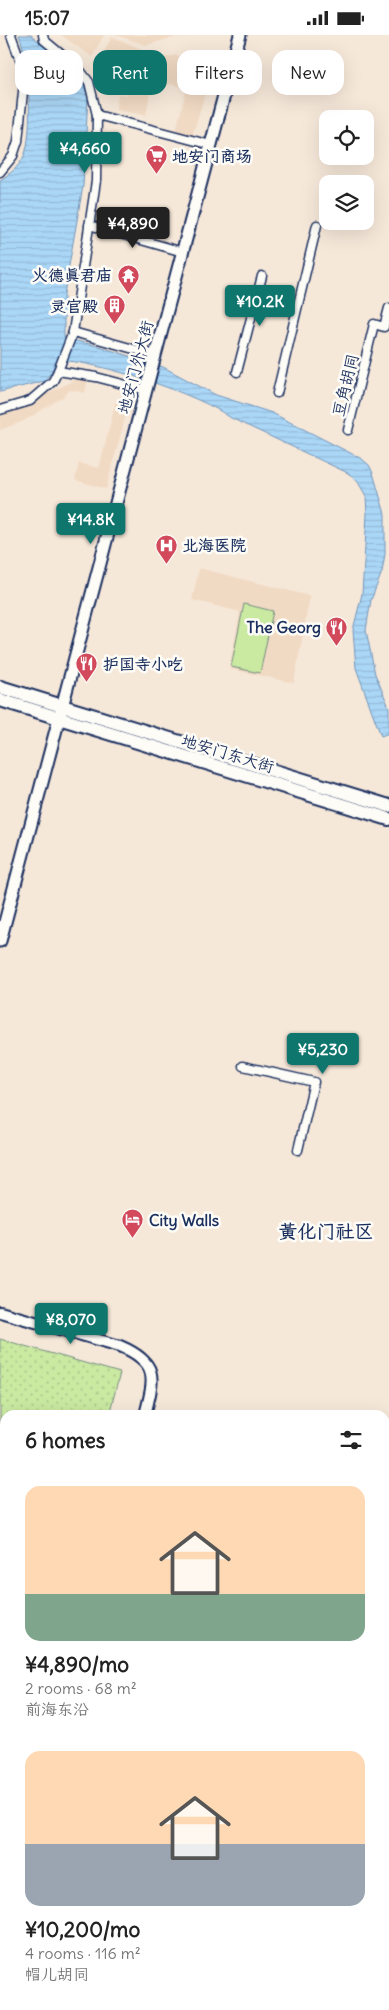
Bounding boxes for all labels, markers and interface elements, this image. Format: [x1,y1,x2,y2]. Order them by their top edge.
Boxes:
text: 15:07 [25,6,69,30]
chip: Buy [15,50,83,95]
chip: Rent [93,50,167,95]
chip: Filters [177,50,262,95]
chip: New [272,50,344,95]
map controls [319,110,374,230]
button: locate [319,110,374,165]
pin: ¥4,660 [44,131,126,174]
text: ¥4,660 [60,138,110,158]
supermarket icon: 地安门商场 [144,144,168,175]
place label: 地安门商场 [172,146,252,166]
button: layers [319,175,374,230]
pin: ¥4,890 [92,207,174,249]
text: ¥4,890 [108,213,158,233]
temple icon: 火德真君庙 [116,263,140,294]
place label: 火德真君庙 [32,265,112,285]
pin: ¥10.2K [219,285,301,327]
text: ¥10.2K [236,291,284,311]
building icon: 灵官殿 [102,294,126,325]
place label: 灵官殿 [50,296,98,316]
street label: 地安门外大街 [113,318,157,416]
street label: 豆角胡同 [328,352,362,418]
pin: ¥14.8K [50,503,132,545]
text: ¥14.8K [67,509,115,529]
hospital icon: 北海医院 [154,533,178,564]
place label: 北海医院 [182,535,246,555]
restaurant icon: The Georg [325,615,349,646]
place label: The Georg [247,617,321,638]
restaurant icon: 护国寺小吃 [75,652,99,683]
place label: 护国寺小吃 [103,654,183,674]
street label: 地安门东大街 [179,729,277,777]
pin: ¥5,230 [282,1033,364,1075]
text: ¥5,230 [298,1039,348,1059]
hotel icon: City Walls [121,1208,145,1239]
place label: City Walls [149,1210,219,1231]
district label: 黄化门社区 [278,1219,374,1243]
pin: ¥8,070 [30,1303,112,1345]
text: ¥8,070 [46,1309,96,1329]
icon: filters [337,1426,365,1454]
text: 6 homes [25,1427,105,1454]
icon: home [150,1518,240,1608]
text: ¥4,890/mo [25,1651,129,1678]
text: 2 rooms · 68 m² [25,1678,137,1698]
text: 前海东沿 [25,1699,89,1719]
icon: home [150,1783,240,1873]
text: ¥10,200/mo [25,1916,140,1943]
text: 4 rooms · 116 m² [25,1943,141,1963]
text: 帽儿胡同 [25,1964,89,1984]

